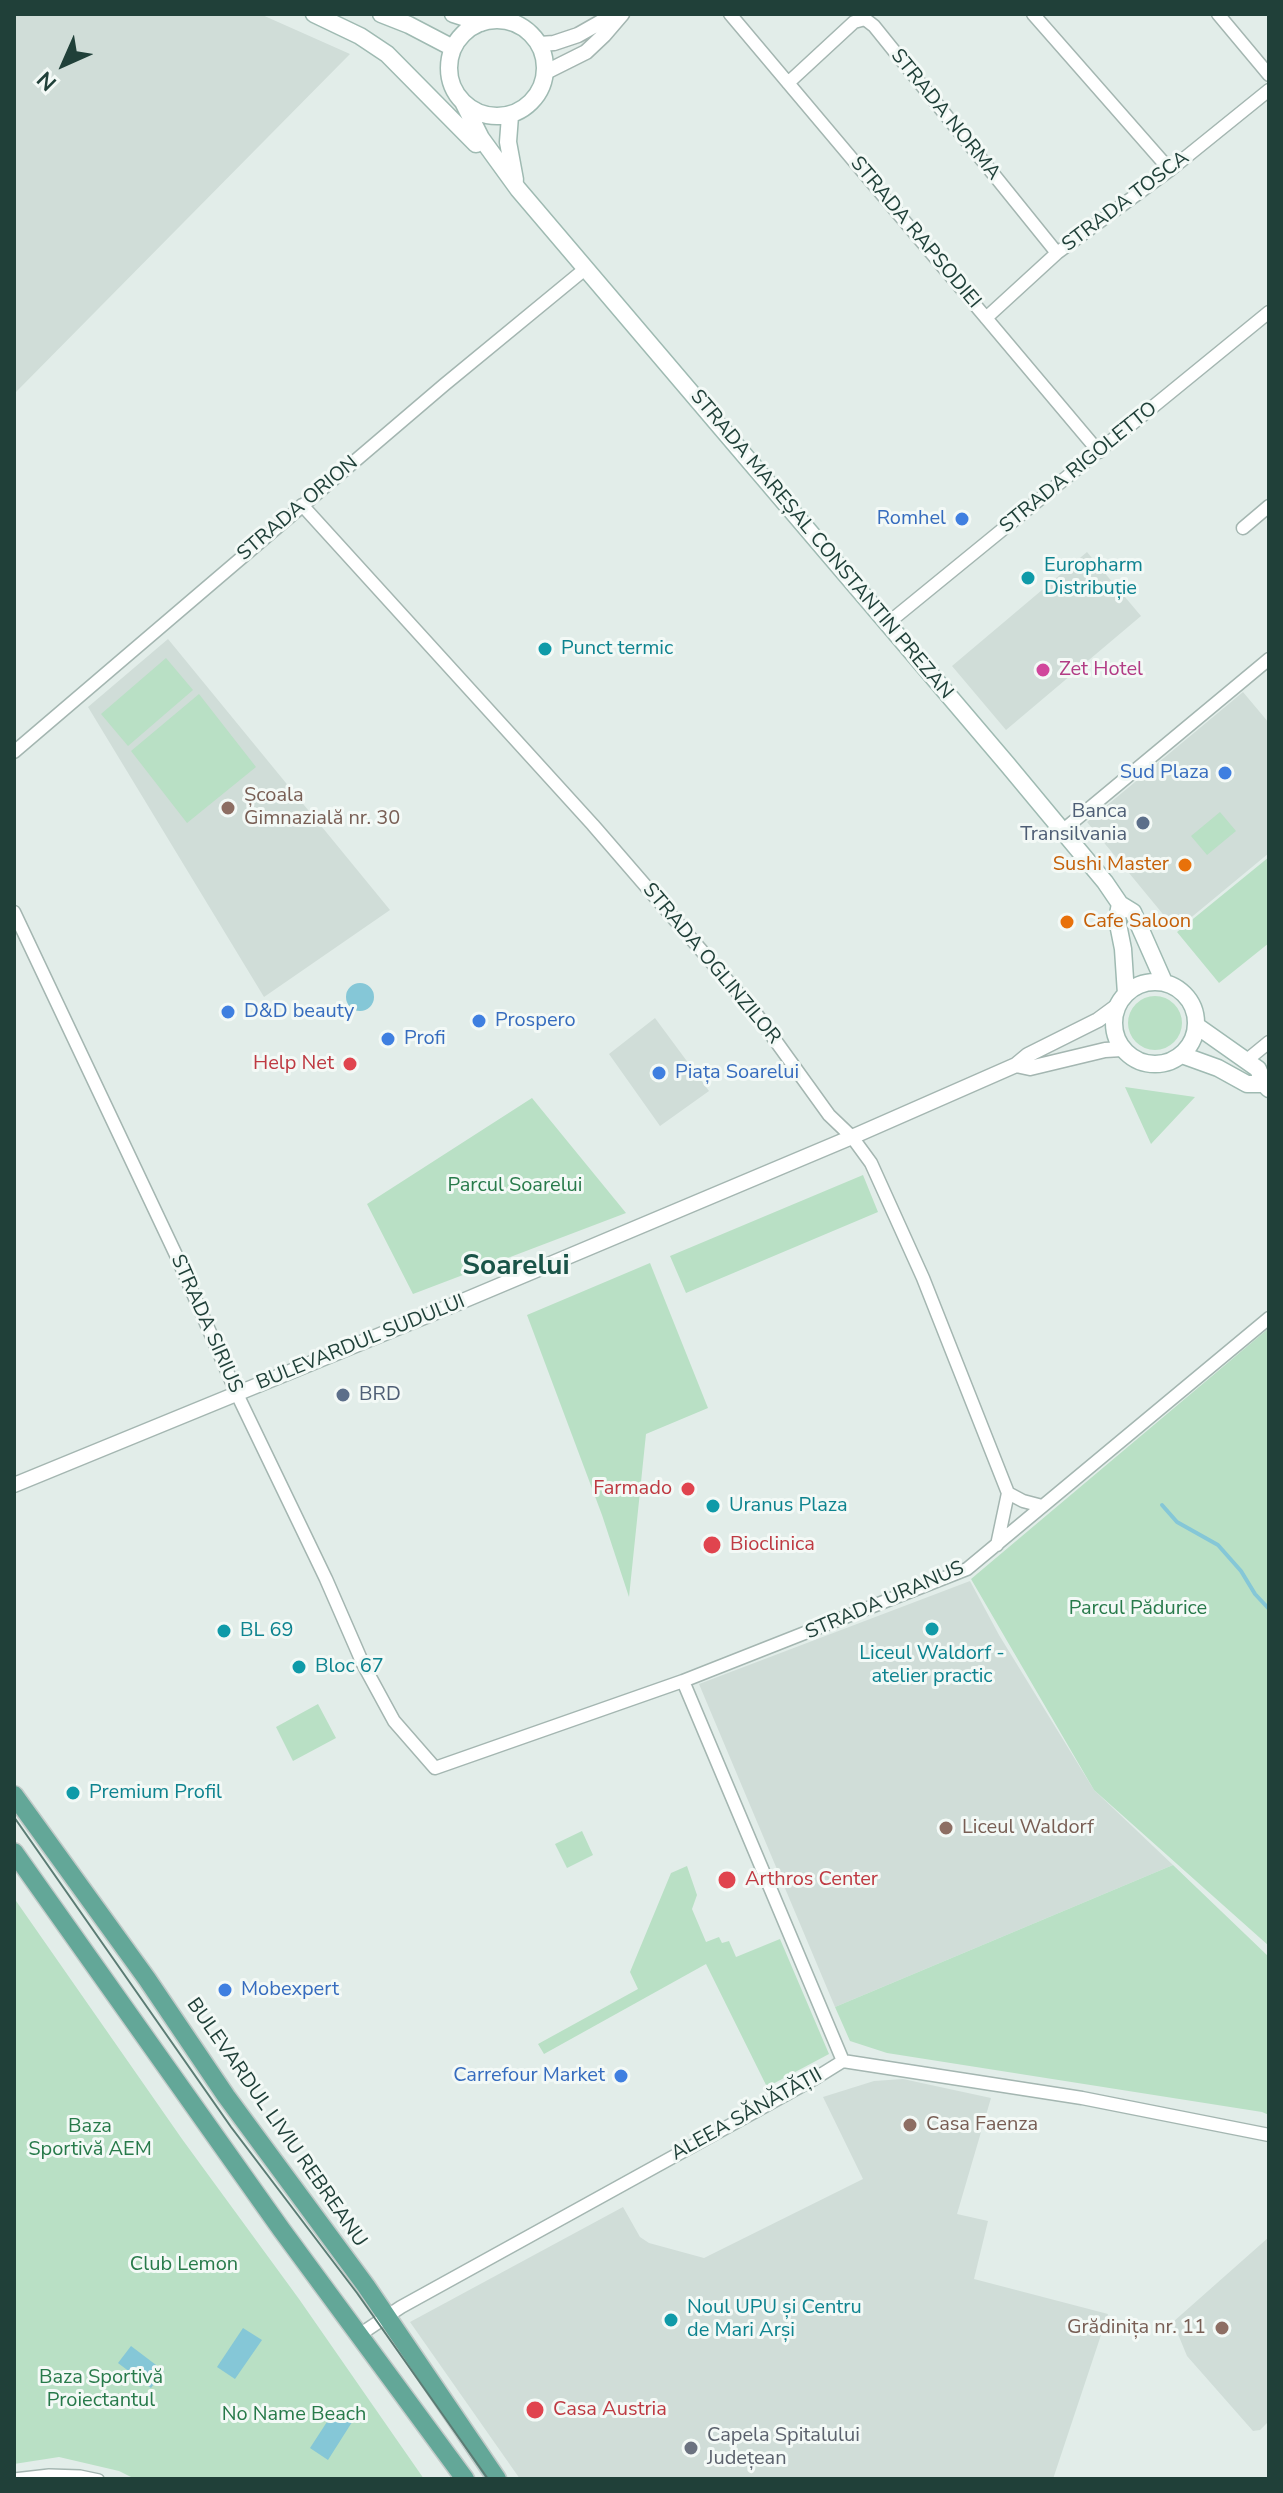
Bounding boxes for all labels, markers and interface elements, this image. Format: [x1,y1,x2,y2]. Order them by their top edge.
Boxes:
north arrow [24,24,104,104]
street label: STRADA NORMA [885,45,1005,185]
text: N [31,65,63,97]
street label: STRADA TOSCA [1058,147,1194,257]
street label: STRADA RAPSODIEI [844,152,986,314]
street label: STRADA MAREȘAL CONSTANTIN PREZAN [684,386,958,704]
street label: STRADA RIGOLETTO [995,397,1163,539]
street label: STRADA ORION [233,452,363,566]
place label: Romhel [877,507,946,531]
marker: Romhel [953,510,971,528]
place label: Europharm Distribuție [1044,554,1143,601]
marker: Europharm Distribuție [1019,569,1037,587]
place label: Punct termic [561,637,673,661]
marker: Punct termic [536,640,554,658]
place label: Zet Hotel [1059,658,1143,682]
marker: Zet Hotel [1034,661,1052,679]
place label: Sud Plaza [1120,761,1209,785]
marker: Sud Plaza [1216,764,1234,782]
place label: Școala Gimnazială nr. 30 [244,784,400,831]
marker: Școala Gimnazială nr. 30 [219,799,237,817]
place label: Banca Transilvania [1020,800,1127,847]
marker: Banca Transilvania [1134,814,1152,832]
place label: Sushi Master [1053,853,1169,877]
marker: Sushi Master [1176,856,1194,874]
street label: STRADA OGLINZILOR [637,879,785,1049]
place label: Cafe Saloon [1083,910,1191,934]
marker: Cafe Saloon [1058,913,1076,931]
place label: D&D beauty [244,1000,354,1024]
marker: D&D beauty [219,1003,237,1021]
place label: Prospero [495,1009,576,1033]
marker: Prospero [470,1012,488,1030]
place label: Profi [404,1027,446,1051]
marker: Profi [379,1030,397,1048]
place label: Help Net [253,1052,334,1076]
marker: Help Net [341,1055,359,1073]
place label: Piața Soarelui [675,1061,799,1085]
marker: Piața Soarelui [650,1064,668,1082]
park label: Parcul Soarelui [448,1174,582,1198]
district label: Soarelui [462,1250,570,1284]
street label: STRADA SIRIUS [165,1251,247,1397]
street label: BULEVARDUL SUDULUI [253,1290,469,1396]
place label: BRD [359,1383,401,1407]
marker: BRD [334,1386,352,1404]
place label: Farmado [593,1477,672,1501]
marker: Farmado [679,1480,697,1498]
place label: Uranus Plaza [729,1494,847,1518]
marker: Uranus Plaza [704,1497,722,1515]
place label: Bioclinica [730,1533,815,1557]
marker: Bioclinica [701,1534,723,1556]
street label: STRADA URANUS [802,1557,968,1645]
park label: Parcul Pădurice [1069,1597,1207,1621]
place label: BL 69 [240,1619,294,1643]
marker: Liceul Waldorf - atelier practic [923,1620,941,1638]
marker: BL 69 [215,1622,233,1640]
place label: Liceul Waldorf - atelier practic [859,1642,1005,1689]
place label: Bloc 67 [315,1655,384,1679]
marker: Bloc 67 [290,1658,308,1676]
place label: Premium Profil [89,1781,222,1805]
marker: Premium Profil [64,1784,82,1802]
place label: Liceul Waldorf [962,1816,1094,1840]
marker: Liceul Waldorf [937,1819,955,1837]
place label: Arthros Center [745,1868,878,1892]
marker: Arthros Center [716,1869,738,1891]
place label: Mobexpert [241,1978,339,2002]
marker: Mobexpert [216,1981,234,1999]
street label: BULEVARDUL LIVIU REBREANU [181,1994,371,2252]
place label: Carrefour Market [453,2064,605,2088]
street label: ALEEA SĂNĂTĂȚII [667,2064,827,2166]
marker: Carrefour Market [612,2067,630,2085]
place label: Casa Faenza [926,2113,1038,2137]
park label: Baza Sportivă AEM [28,2115,152,2162]
marker: Casa Faenza [901,2116,919,2134]
park label: Club Lemon [130,2253,238,2277]
place label: Noul UPU și Centru de Mari Arși [687,2296,862,2343]
marker: Noul UPU și Centru de Mari Arși [662,2311,680,2329]
place label: Grădinița nr. 11 [1067,2316,1206,2340]
marker: Grădinița nr. 11 [1213,2319,1231,2337]
park label: Baza Sportivă Proiectantul [39,2366,163,2413]
place label: Casa Austria [553,2398,667,2422]
marker: Casa Austria [524,2399,546,2421]
park label: No Name Beach [222,2403,366,2427]
place label: Capela Spitalului Județean [707,2424,860,2471]
marker: Capela Spitalului Județean [682,2439,700,2457]

